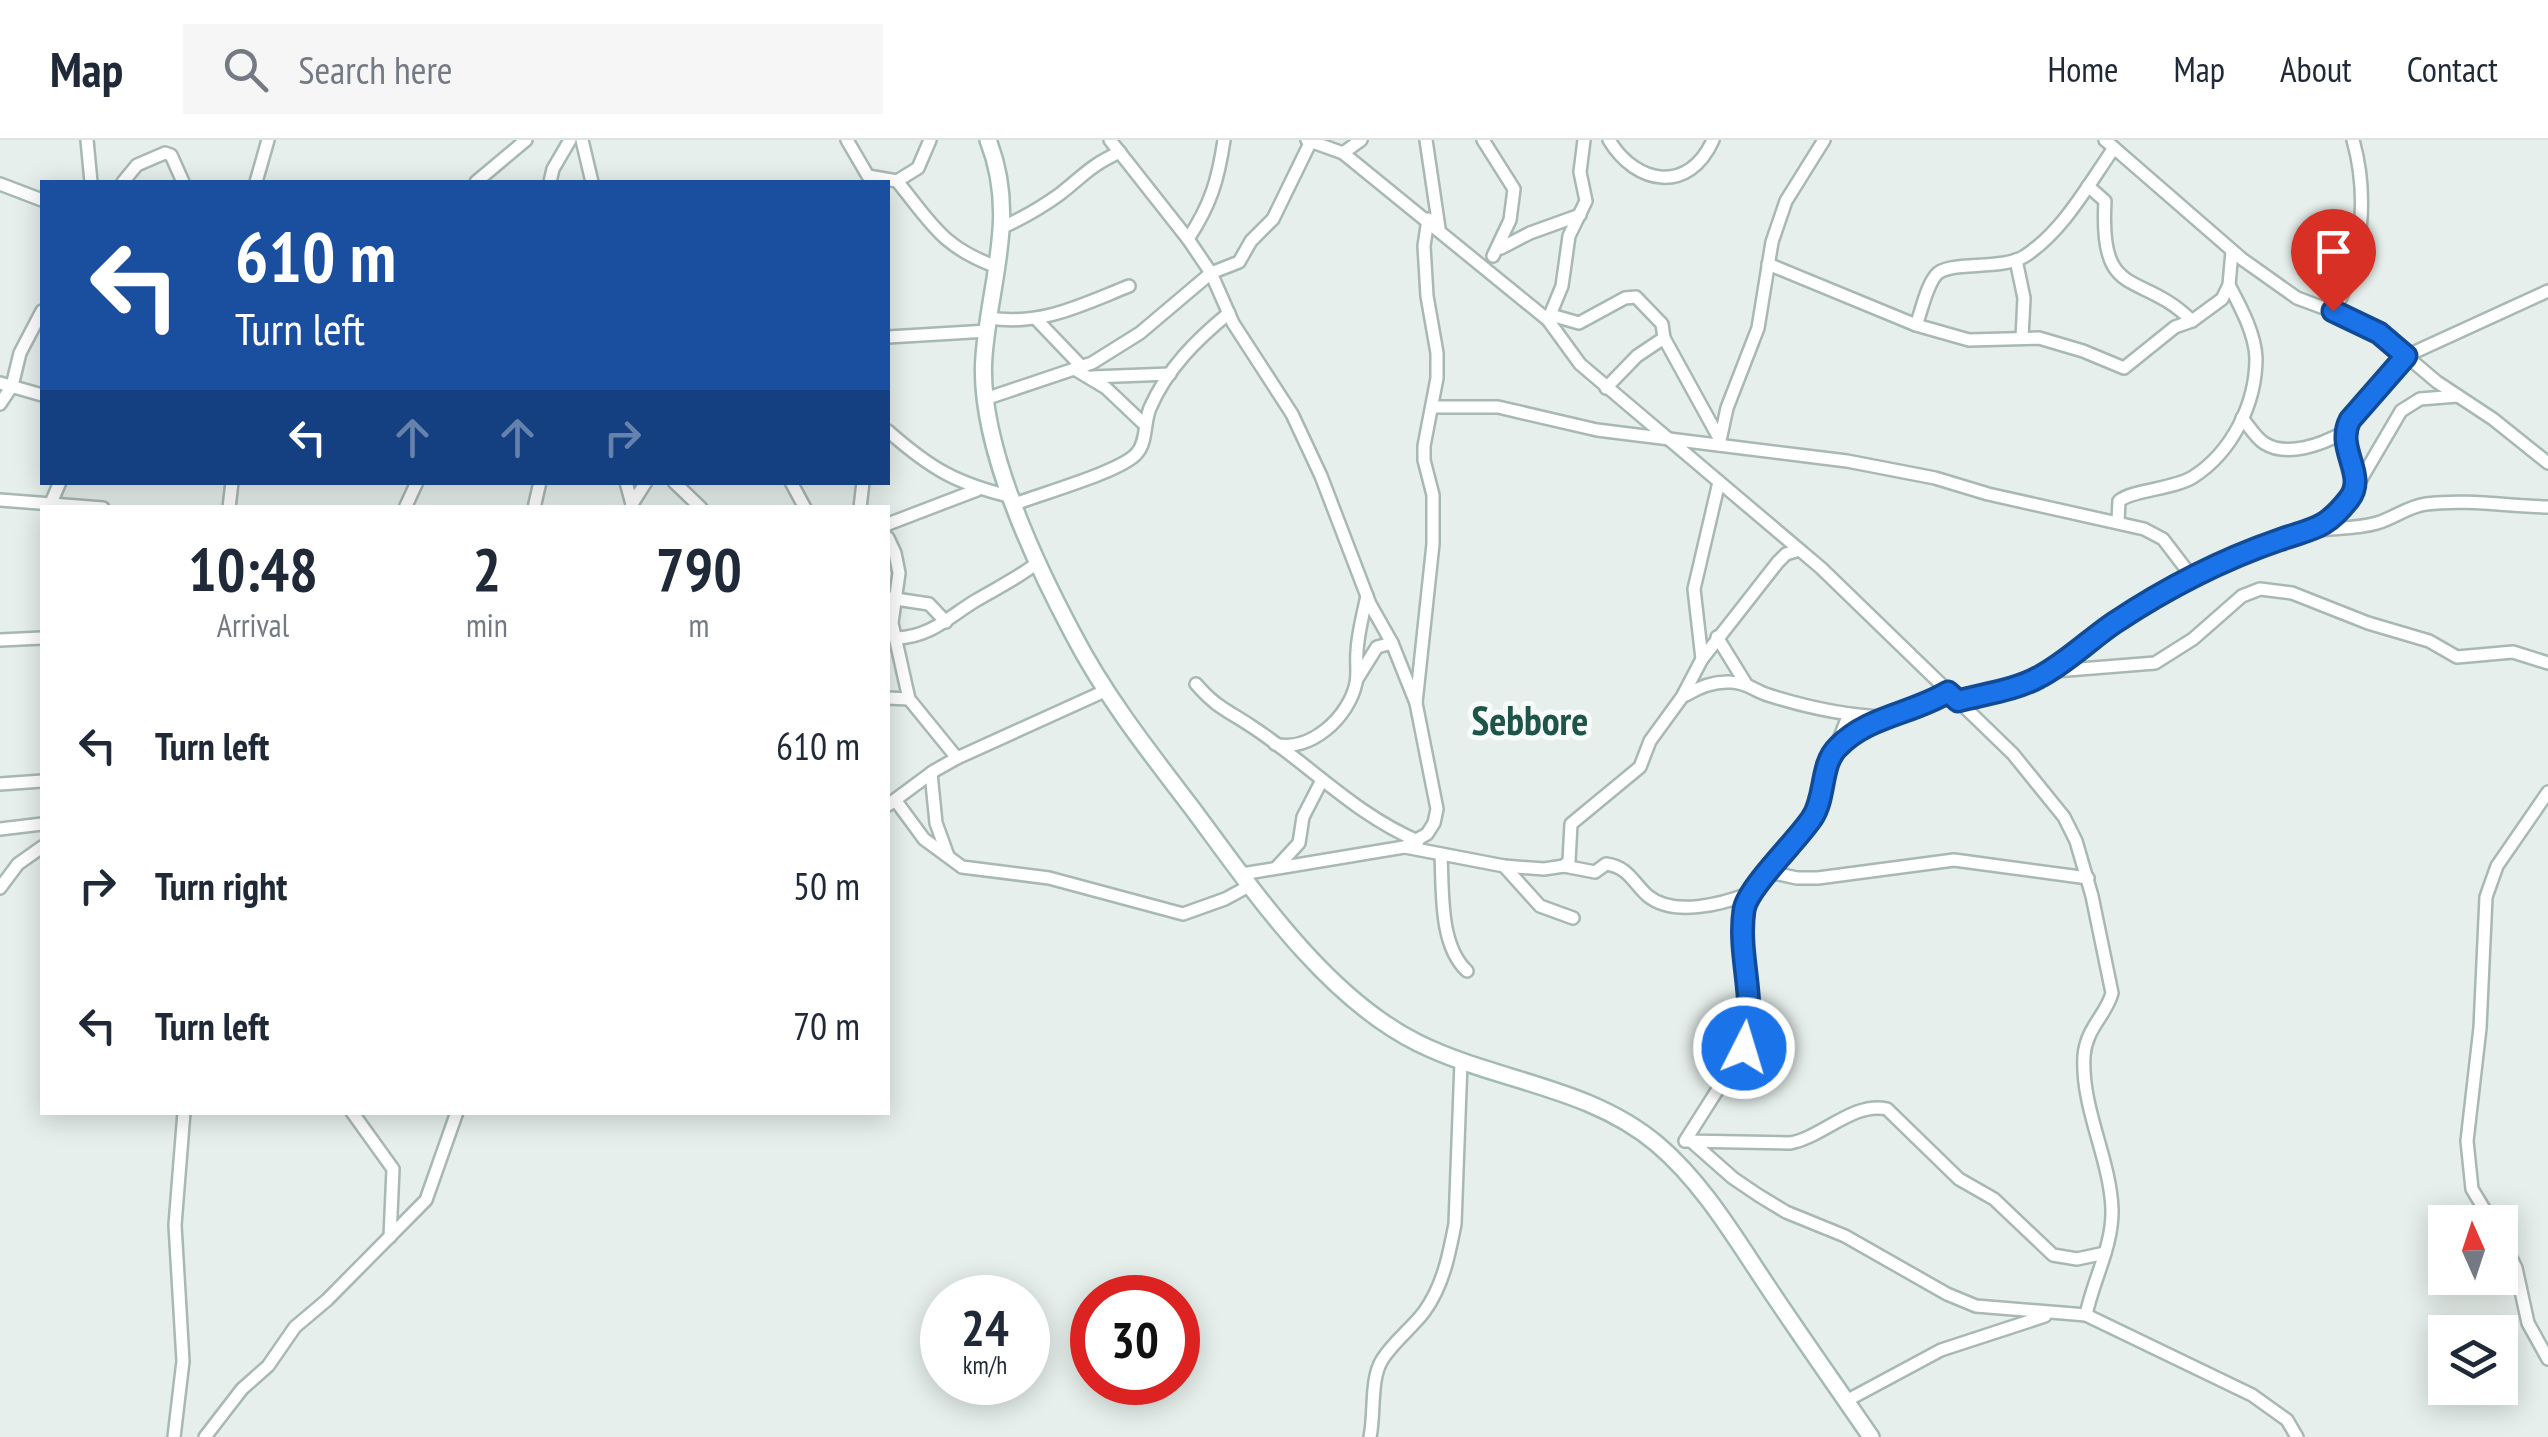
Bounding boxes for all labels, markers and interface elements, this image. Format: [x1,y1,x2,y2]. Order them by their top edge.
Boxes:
search box [183,24,883,114]
text: Map [50,38,123,100]
icon: search [218,42,273,97]
text: Search here [298,45,453,94]
text: Home [2047,46,2119,92]
text: Map [2174,46,2225,92]
text: About [2280,46,2352,92]
text: Contact [2407,46,2498,92]
pin [2291,209,2376,312]
text: 610 m [235,211,396,301]
icon: left [70,220,200,350]
icon: arrive [2306,224,2361,279]
text: Turn left [235,299,365,357]
icon: left [280,410,335,465]
icon: ahead [385,410,440,465]
icon: ahead [490,410,545,465]
icon: right [595,410,650,465]
text: 10:48 [188,530,318,608]
text: 2 [473,530,501,608]
text: 790 [656,530,742,608]
text: Arrival [217,604,289,646]
text: min [466,604,508,646]
text: m [688,604,709,646]
district label: Sebbore [1472,694,1588,746]
icon: left [70,718,125,773]
text: Turn left [155,721,269,770]
text: 610 m [776,721,860,770]
icon: right [70,858,125,913]
text: Turn right [155,861,287,910]
text: 50 m [793,861,860,910]
position arrow [1692,996,1796,1100]
icon: left [70,998,125,1053]
text: Turn left [155,1001,269,1050]
text: 70 m [793,1001,860,1050]
north arrow [2428,1205,2518,1295]
map controls [2428,1205,2518,1405]
speed limit sign: 30 [1070,1275,1200,1405]
text: 24 [961,1295,1009,1360]
button: layers [2428,1315,2518,1405]
text: km/h [963,1349,1007,1381]

